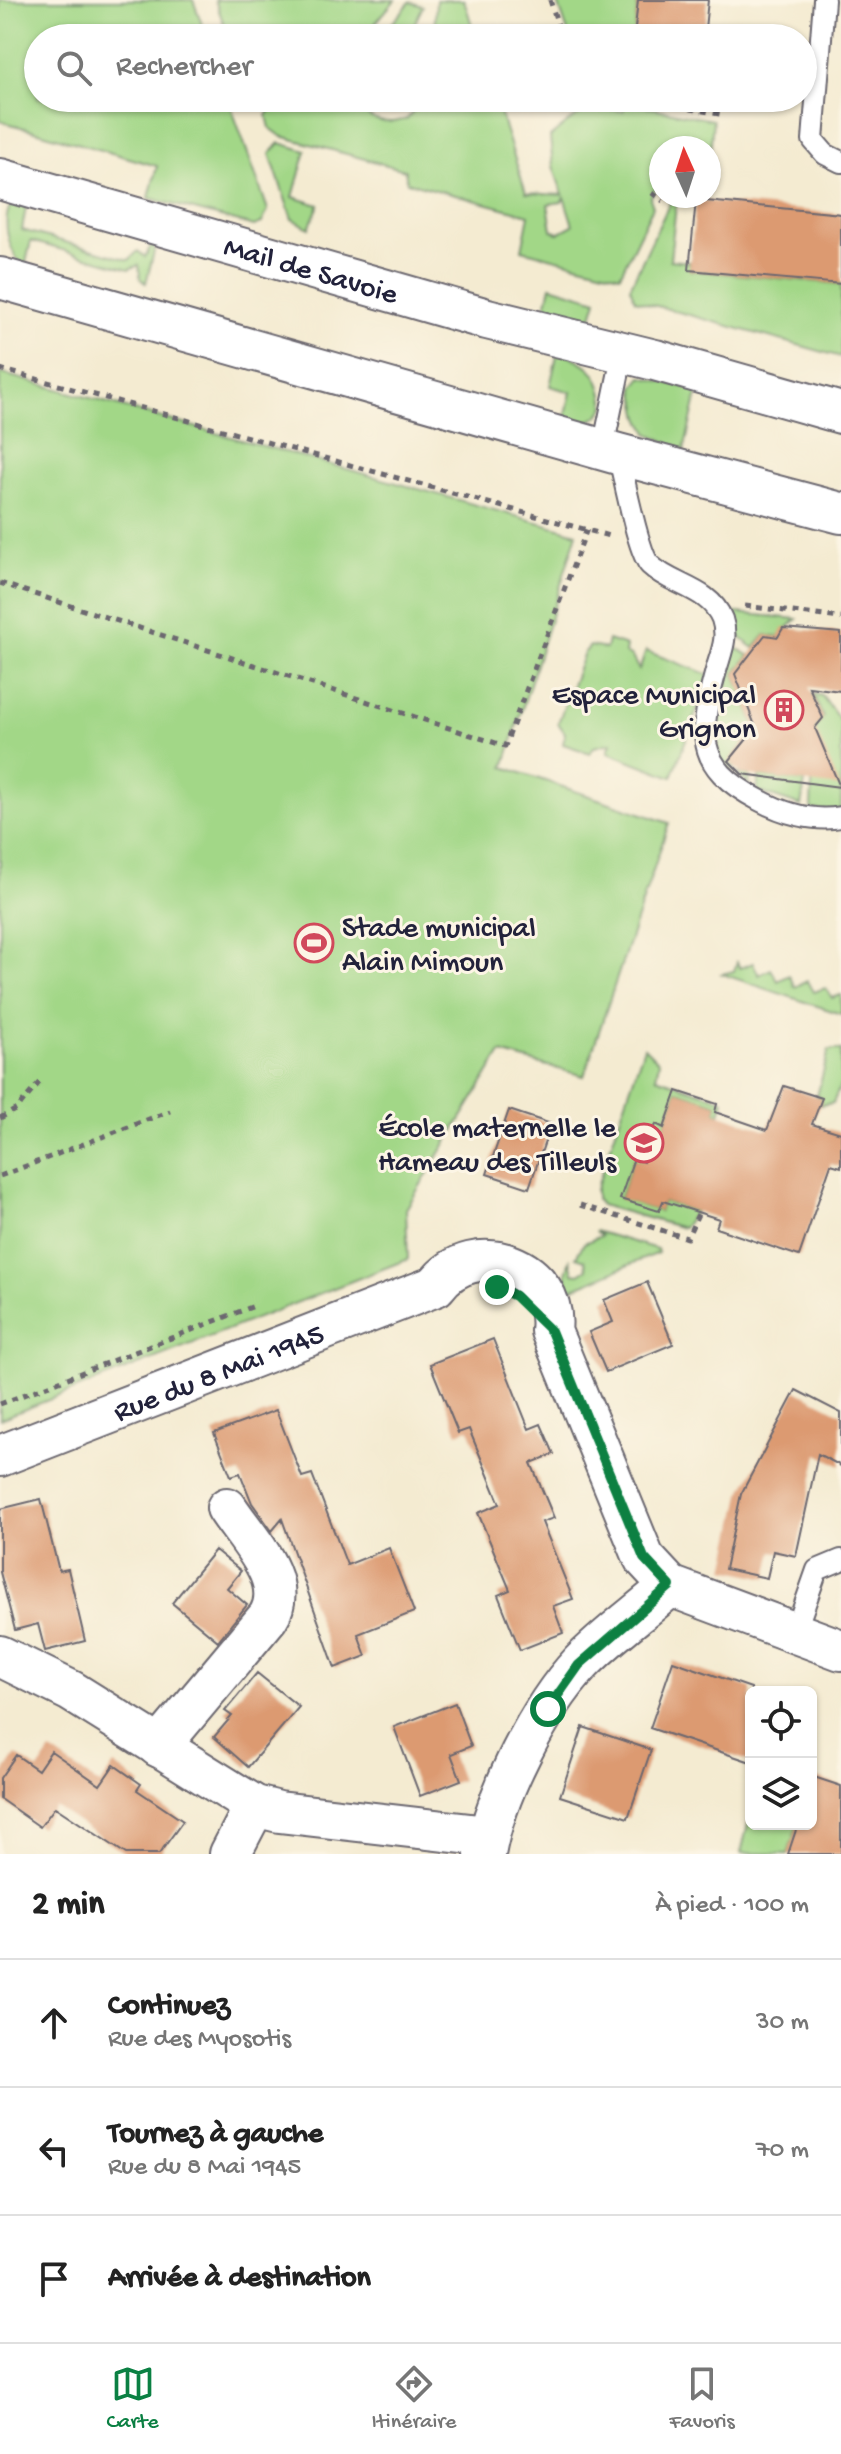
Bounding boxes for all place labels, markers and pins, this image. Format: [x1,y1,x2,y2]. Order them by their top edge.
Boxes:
place label: Espace Municipal Grignon [552,680,756,749]
building icon: Espace Municipal Grignon [763,689,805,731]
place label: Stade municipal Alain Mimoun [342,913,536,982]
sports icon: Stade municipal Alain Mimoun [293,922,335,964]
place label: École maternelle le Hameau des Tilleuls [378,1113,617,1182]
school or university icon: École maternelle le Hameau des Tilleuls [623,1122,665,1164]

